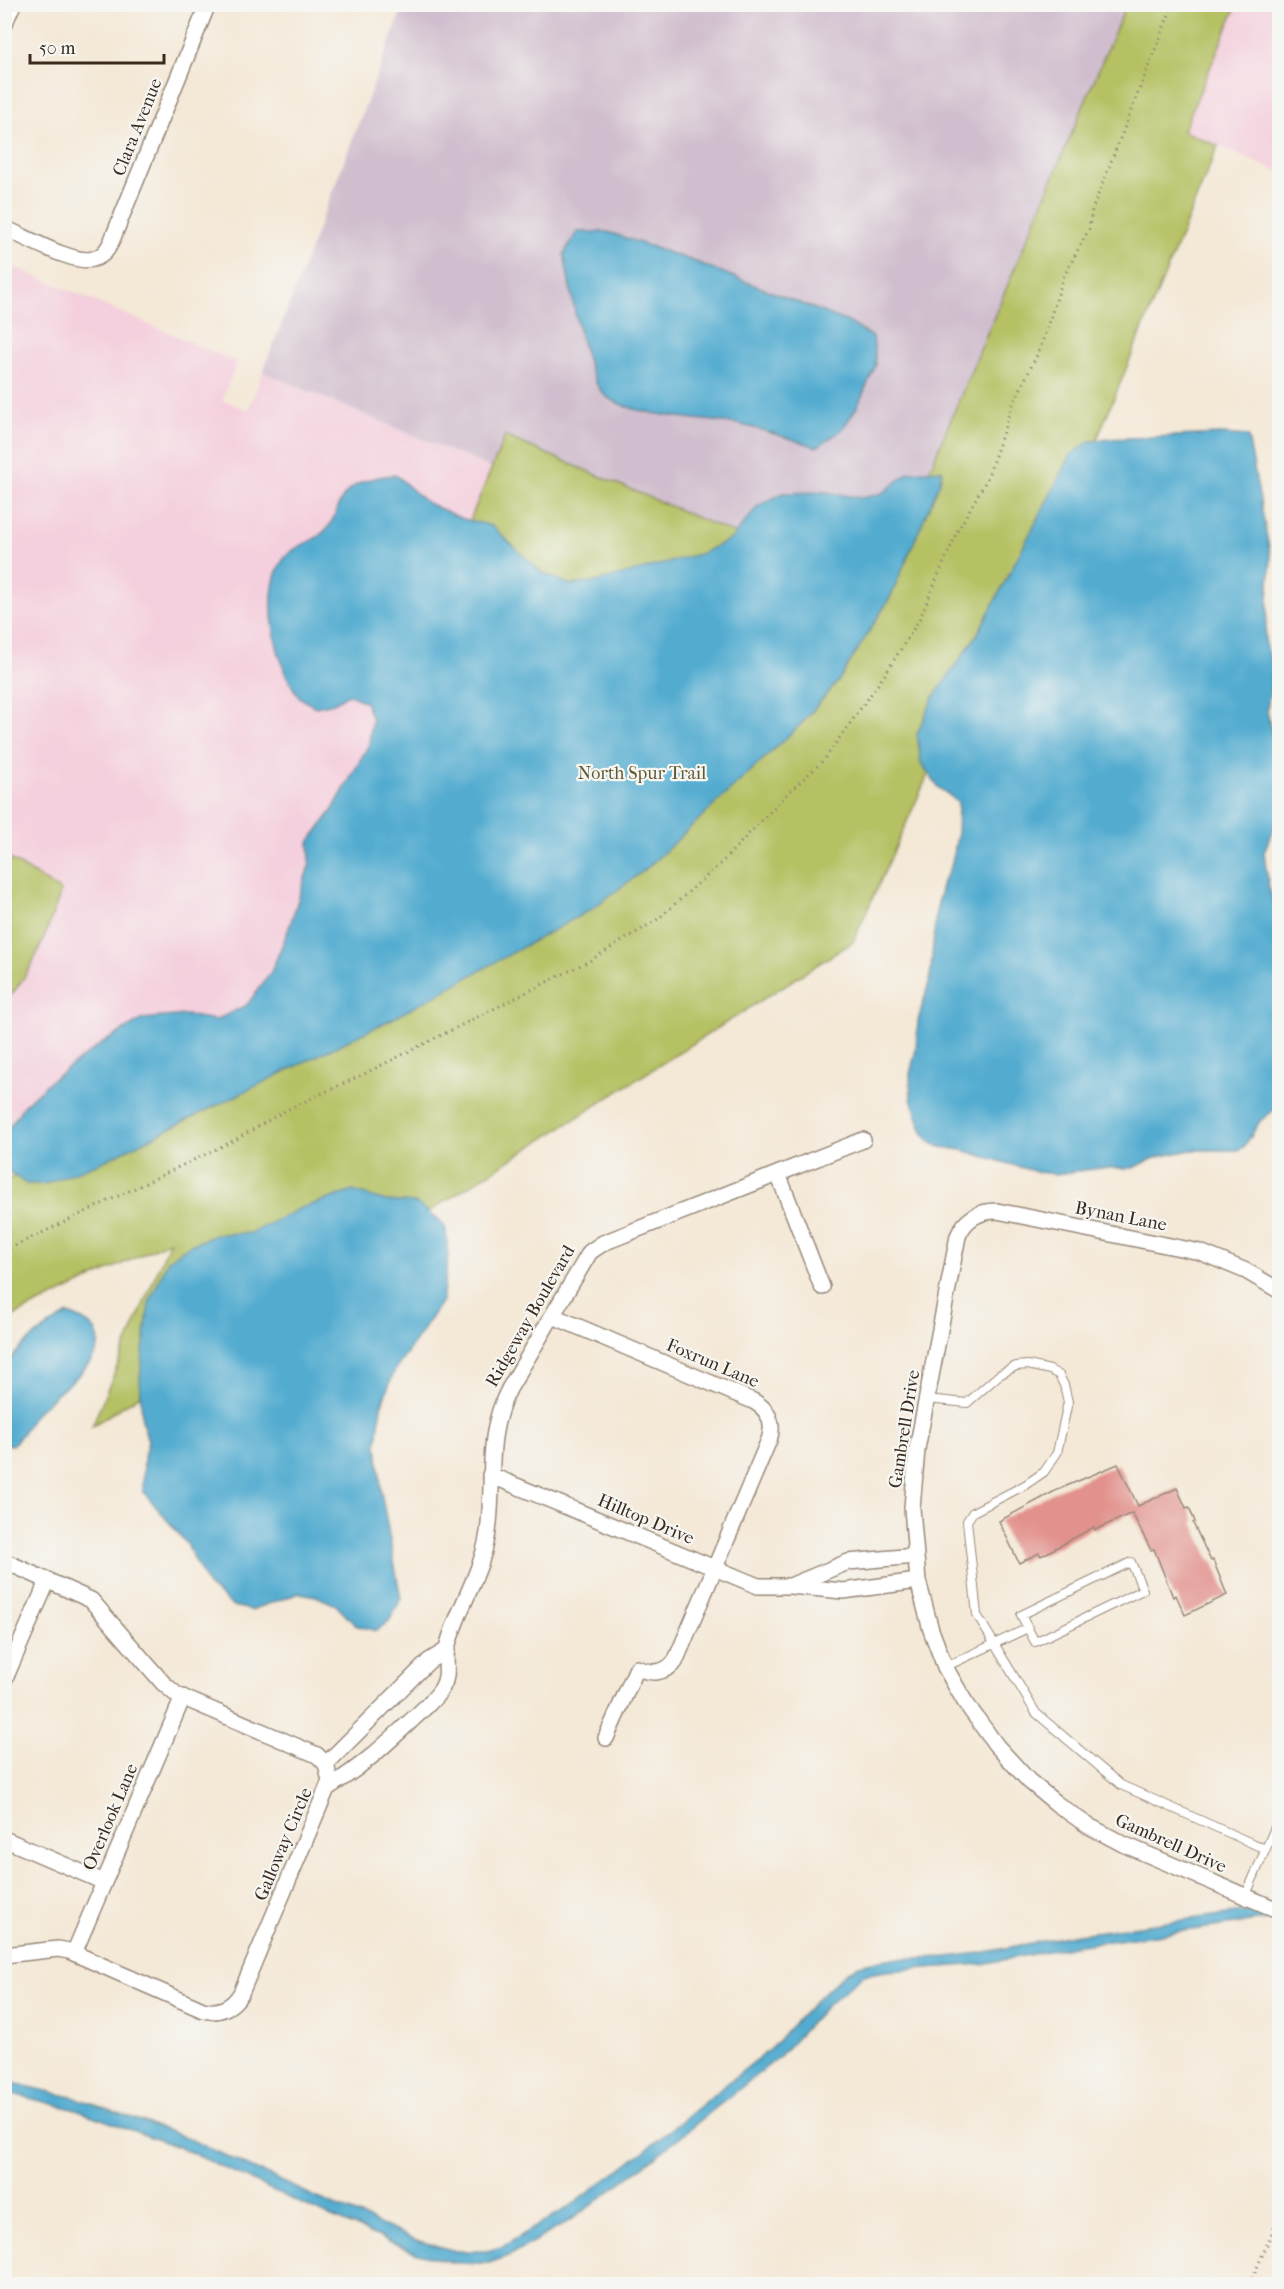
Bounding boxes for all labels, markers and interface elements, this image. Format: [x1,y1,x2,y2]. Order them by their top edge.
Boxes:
scale bar [30,27,164,65]
text: 50 m [39,38,76,59]
street label: Clara Avenue [108,75,167,179]
park label: North Spur Trail [578,763,706,784]
street label: Bynan Lane [1073,1197,1169,1236]
street label: Ridgeway Boulevard [481,1242,580,1391]
street label: Foxrun Lane [663,1335,762,1392]
street label: Gambrell Drive [885,1368,924,1490]
street label: Hilltop Drive [594,1490,697,1549]
street label: Overlook Lane [79,1761,142,1874]
street label: Galloway Circle [250,1784,317,1904]
street label: Gambrell Drive [1112,1810,1230,1877]

